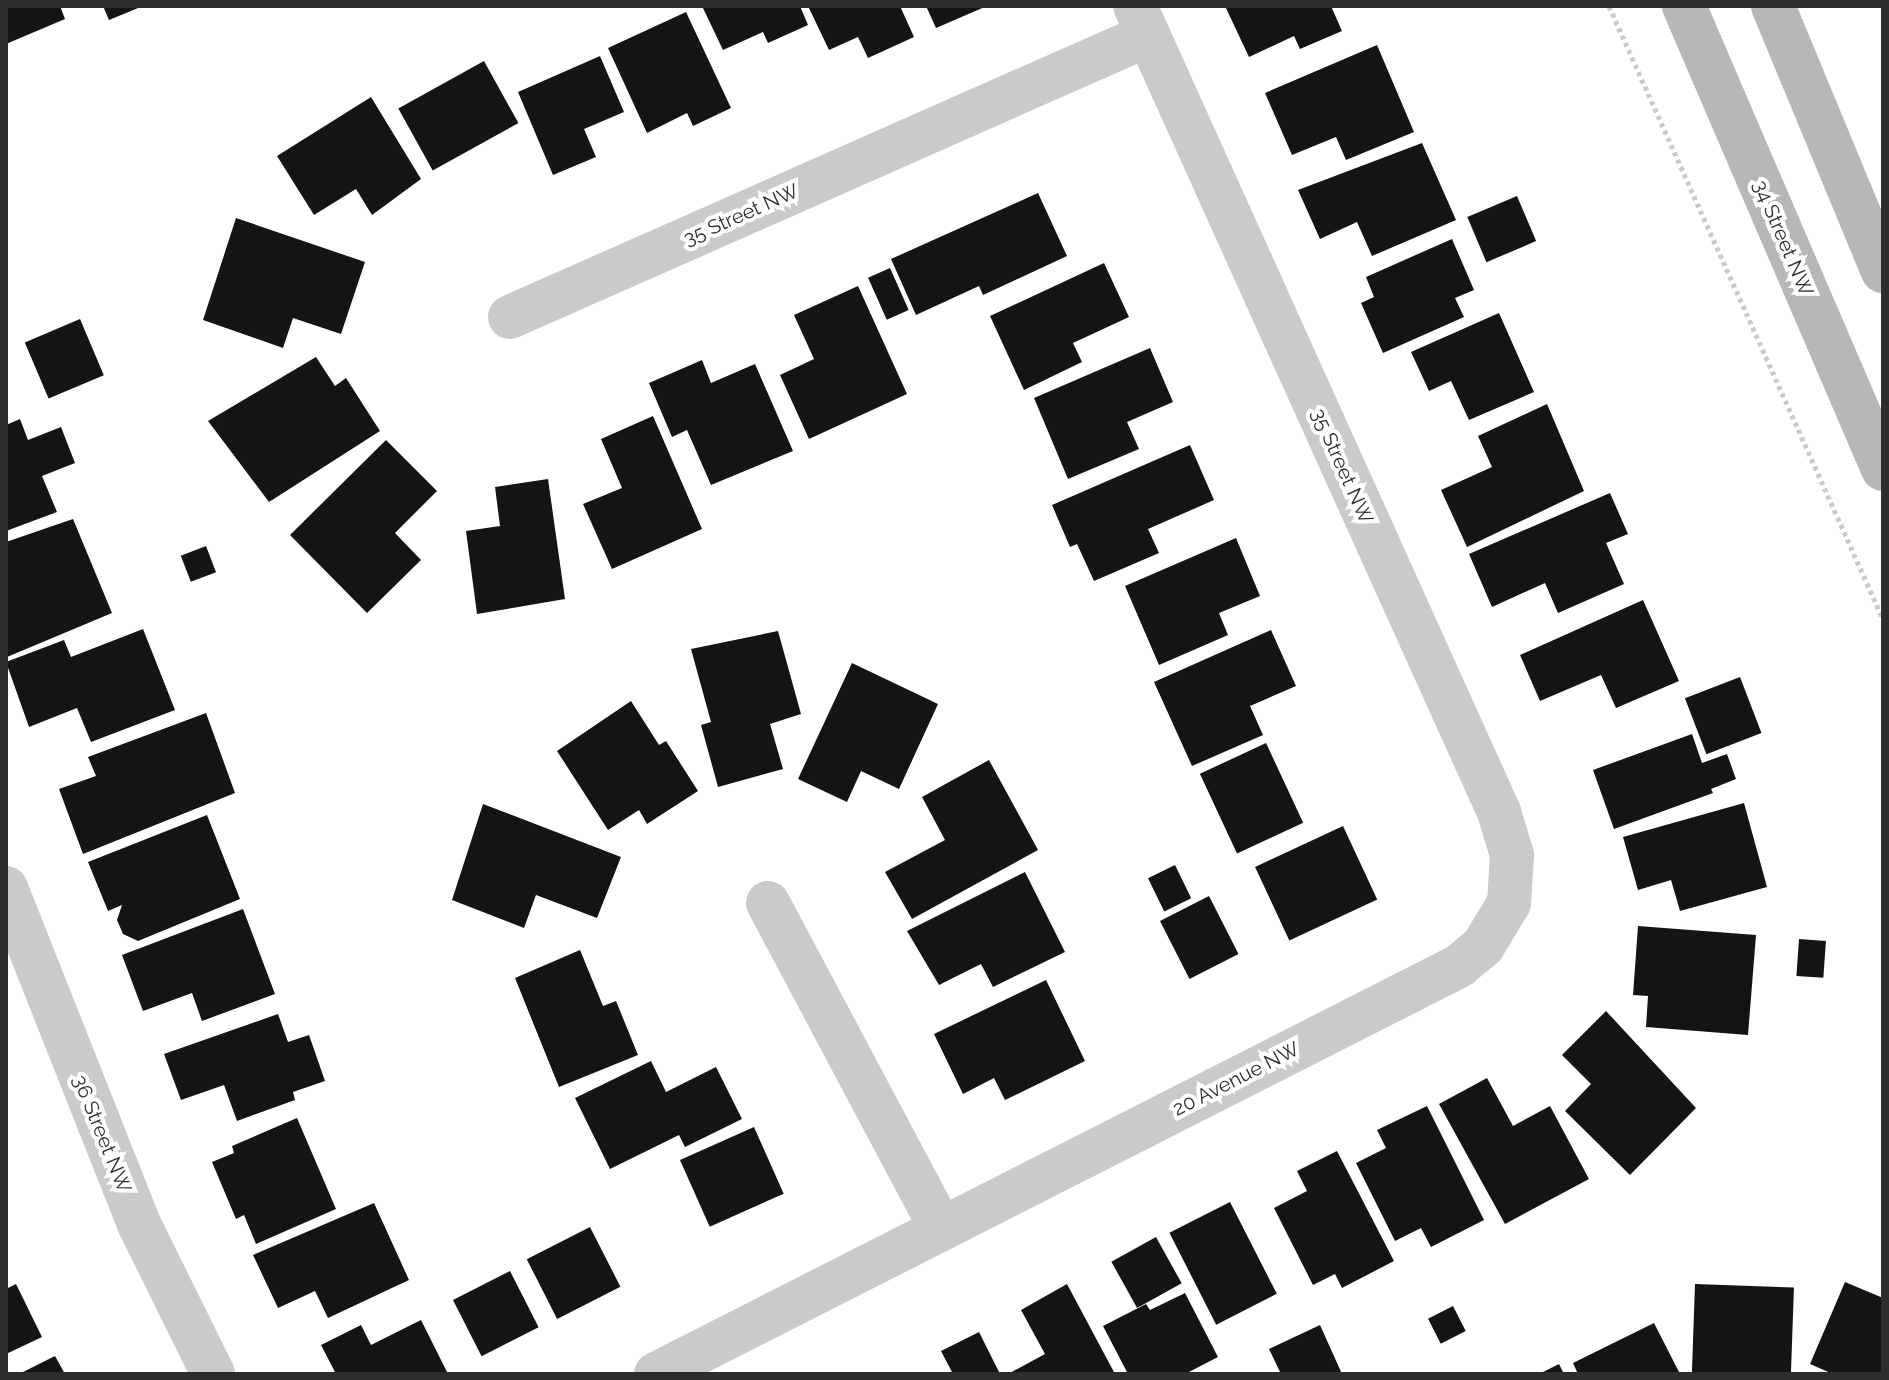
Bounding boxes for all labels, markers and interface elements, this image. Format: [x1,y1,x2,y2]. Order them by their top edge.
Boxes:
street label: 34 Street NW [1748,176,1818,300]
street label: 35 Street NW [680,179,802,251]
street label: 35 Street NW [1306,405,1378,527]
street label: 20 Avenue NW [1168,1037,1304,1121]
street label: 36 Street NW [68,1072,136,1196]

